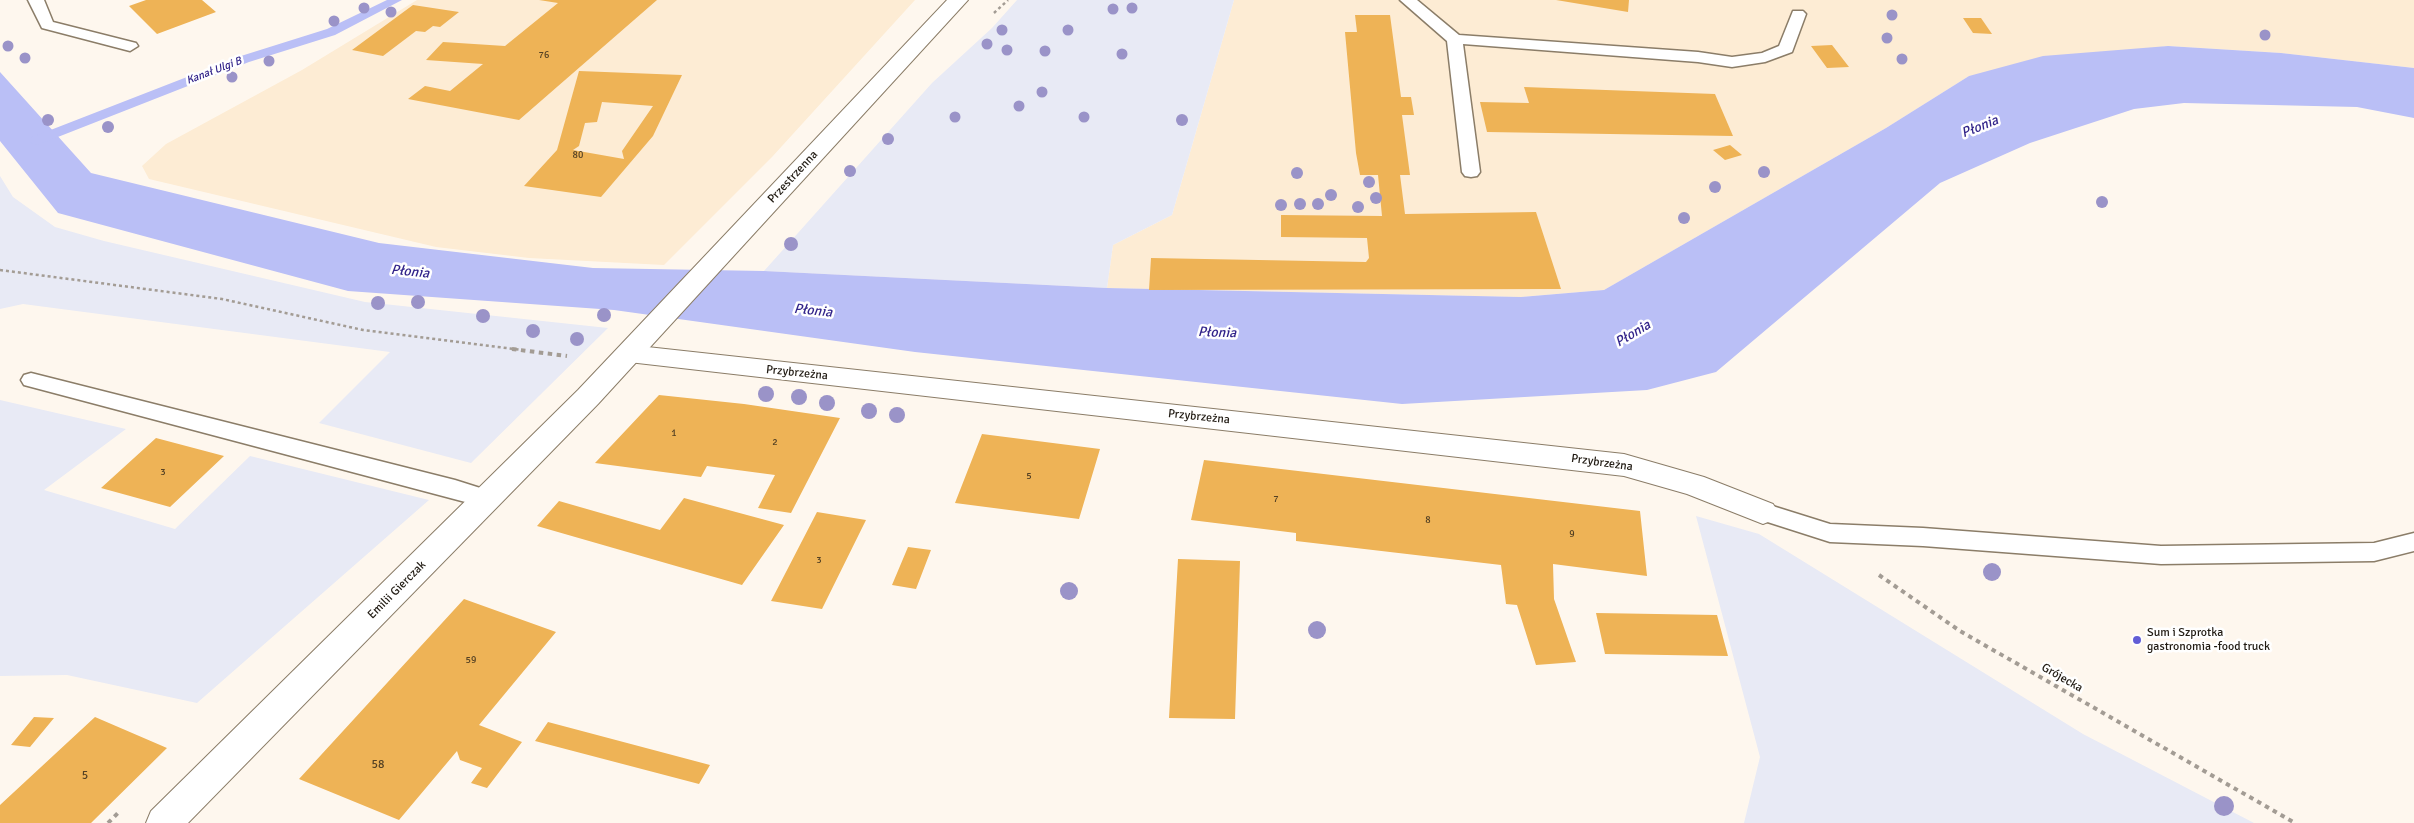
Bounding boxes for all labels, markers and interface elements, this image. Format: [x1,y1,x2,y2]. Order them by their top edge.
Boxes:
house number: 76 [539,49,549,61]
water label: Kanał Ulgi B [184,54,244,88]
water label: Płonia [1959,112,2001,142]
street label: Przestrzenna [765,148,821,206]
house number: 80 [573,149,583,161]
water label: Płonia [390,262,430,282]
water label: Płonia [793,301,833,321]
water label: Płonia [1612,317,1654,351]
water label: Płonia [1198,324,1236,342]
street label: Przybrzeżna [765,363,829,383]
street label: Przybrzeżna [1167,407,1231,427]
house number: 1 [671,427,677,439]
house number: 2 [772,436,778,448]
street label: Przybrzeżna [1570,452,1634,474]
house number: 3 [160,466,166,478]
house number: 5 [1026,470,1032,482]
house number: 7 [1273,493,1279,505]
house number: 8 [1425,514,1431,526]
house number: 9 [1569,528,1575,540]
house number: 3 [816,554,822,566]
street label: Emilii Gierczak [365,558,429,622]
place label: Sum i Szprotka gastronomia -food truck [2147,626,2270,654]
marker: Sum i Szprotka gastronomia -food truck [2131,634,2143,646]
house number: 59 [466,654,476,666]
street label: Grójecka [2039,660,2085,696]
house number: 58 [372,758,384,772]
house number: 5 [82,769,88,783]

